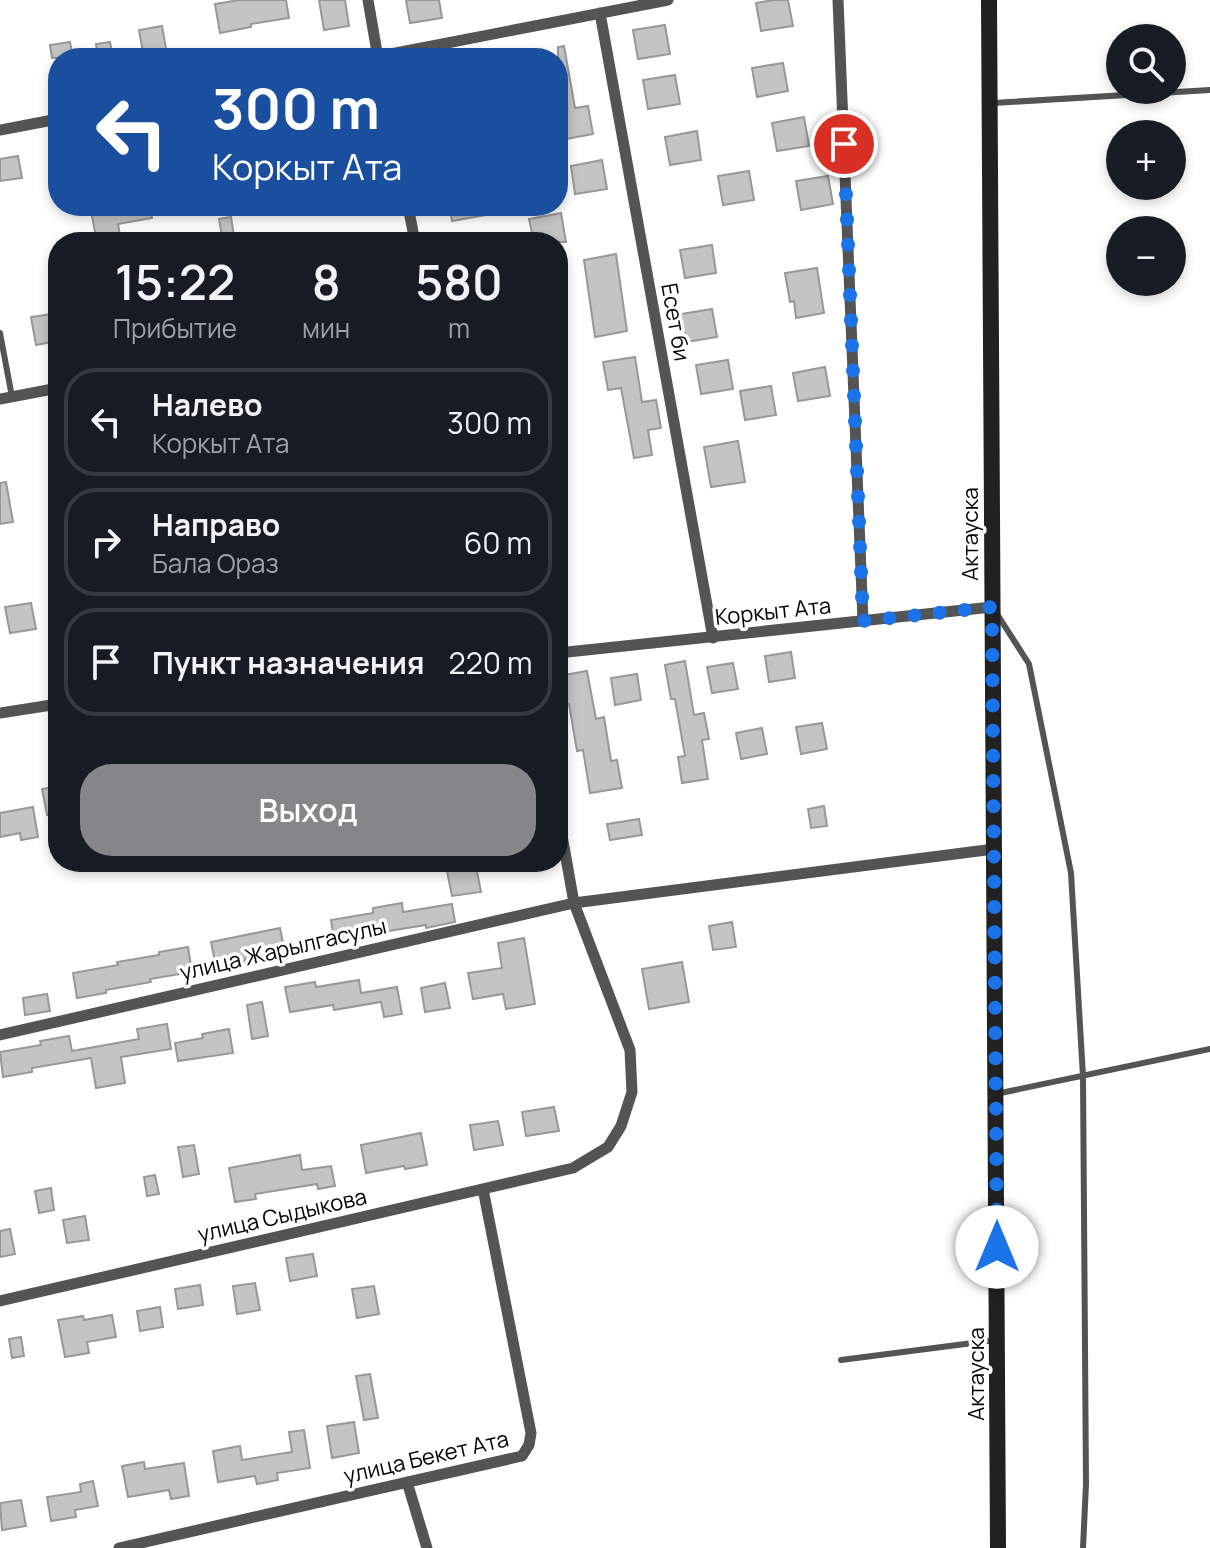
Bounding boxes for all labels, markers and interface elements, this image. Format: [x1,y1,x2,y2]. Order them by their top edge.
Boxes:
map controls [1106,24,1186,296]
button: search [1106,24,1186,104]
text: 300 m [212,69,380,146]
icon: left [80,80,184,184]
pin [810,110,878,178]
button: + [1106,120,1186,200]
icon: arrive [822,122,866,166]
text: Коркыт Ата [212,142,402,191]
button: − [1106,216,1186,296]
text: 15:22 [115,249,235,314]
text: 8 [312,249,341,314]
text: 580 [415,249,503,314]
street label: Есет би [654,281,698,363]
text: Прибытие [113,310,237,346]
text: мин [302,310,350,346]
text: m [448,310,470,346]
text: Налево [152,384,262,425]
icon: left [84,400,128,444]
text: 300 m [447,402,532,443]
text: Коркыт Ата [152,425,289,461]
street label: Актауска [955,487,985,581]
text: Направо [152,504,280,545]
icon: right [84,520,128,564]
text: 60 m [464,522,532,563]
text: Бала Ораз [152,545,279,581]
street label: Коркыт Ата [714,590,832,632]
icon: arrive [84,640,128,684]
text: Пункт назначения [152,642,425,683]
text: 220 m [449,642,532,683]
button: Выход [80,764,536,856]
street label: улица Жарылгасулы [177,911,389,987]
street label: улица Сыдыкова [195,1181,369,1249]
position arrow [955,1205,1039,1289]
street label: Актауска [961,1327,991,1421]
street label: улица Бекет Ата [341,1423,511,1491]

